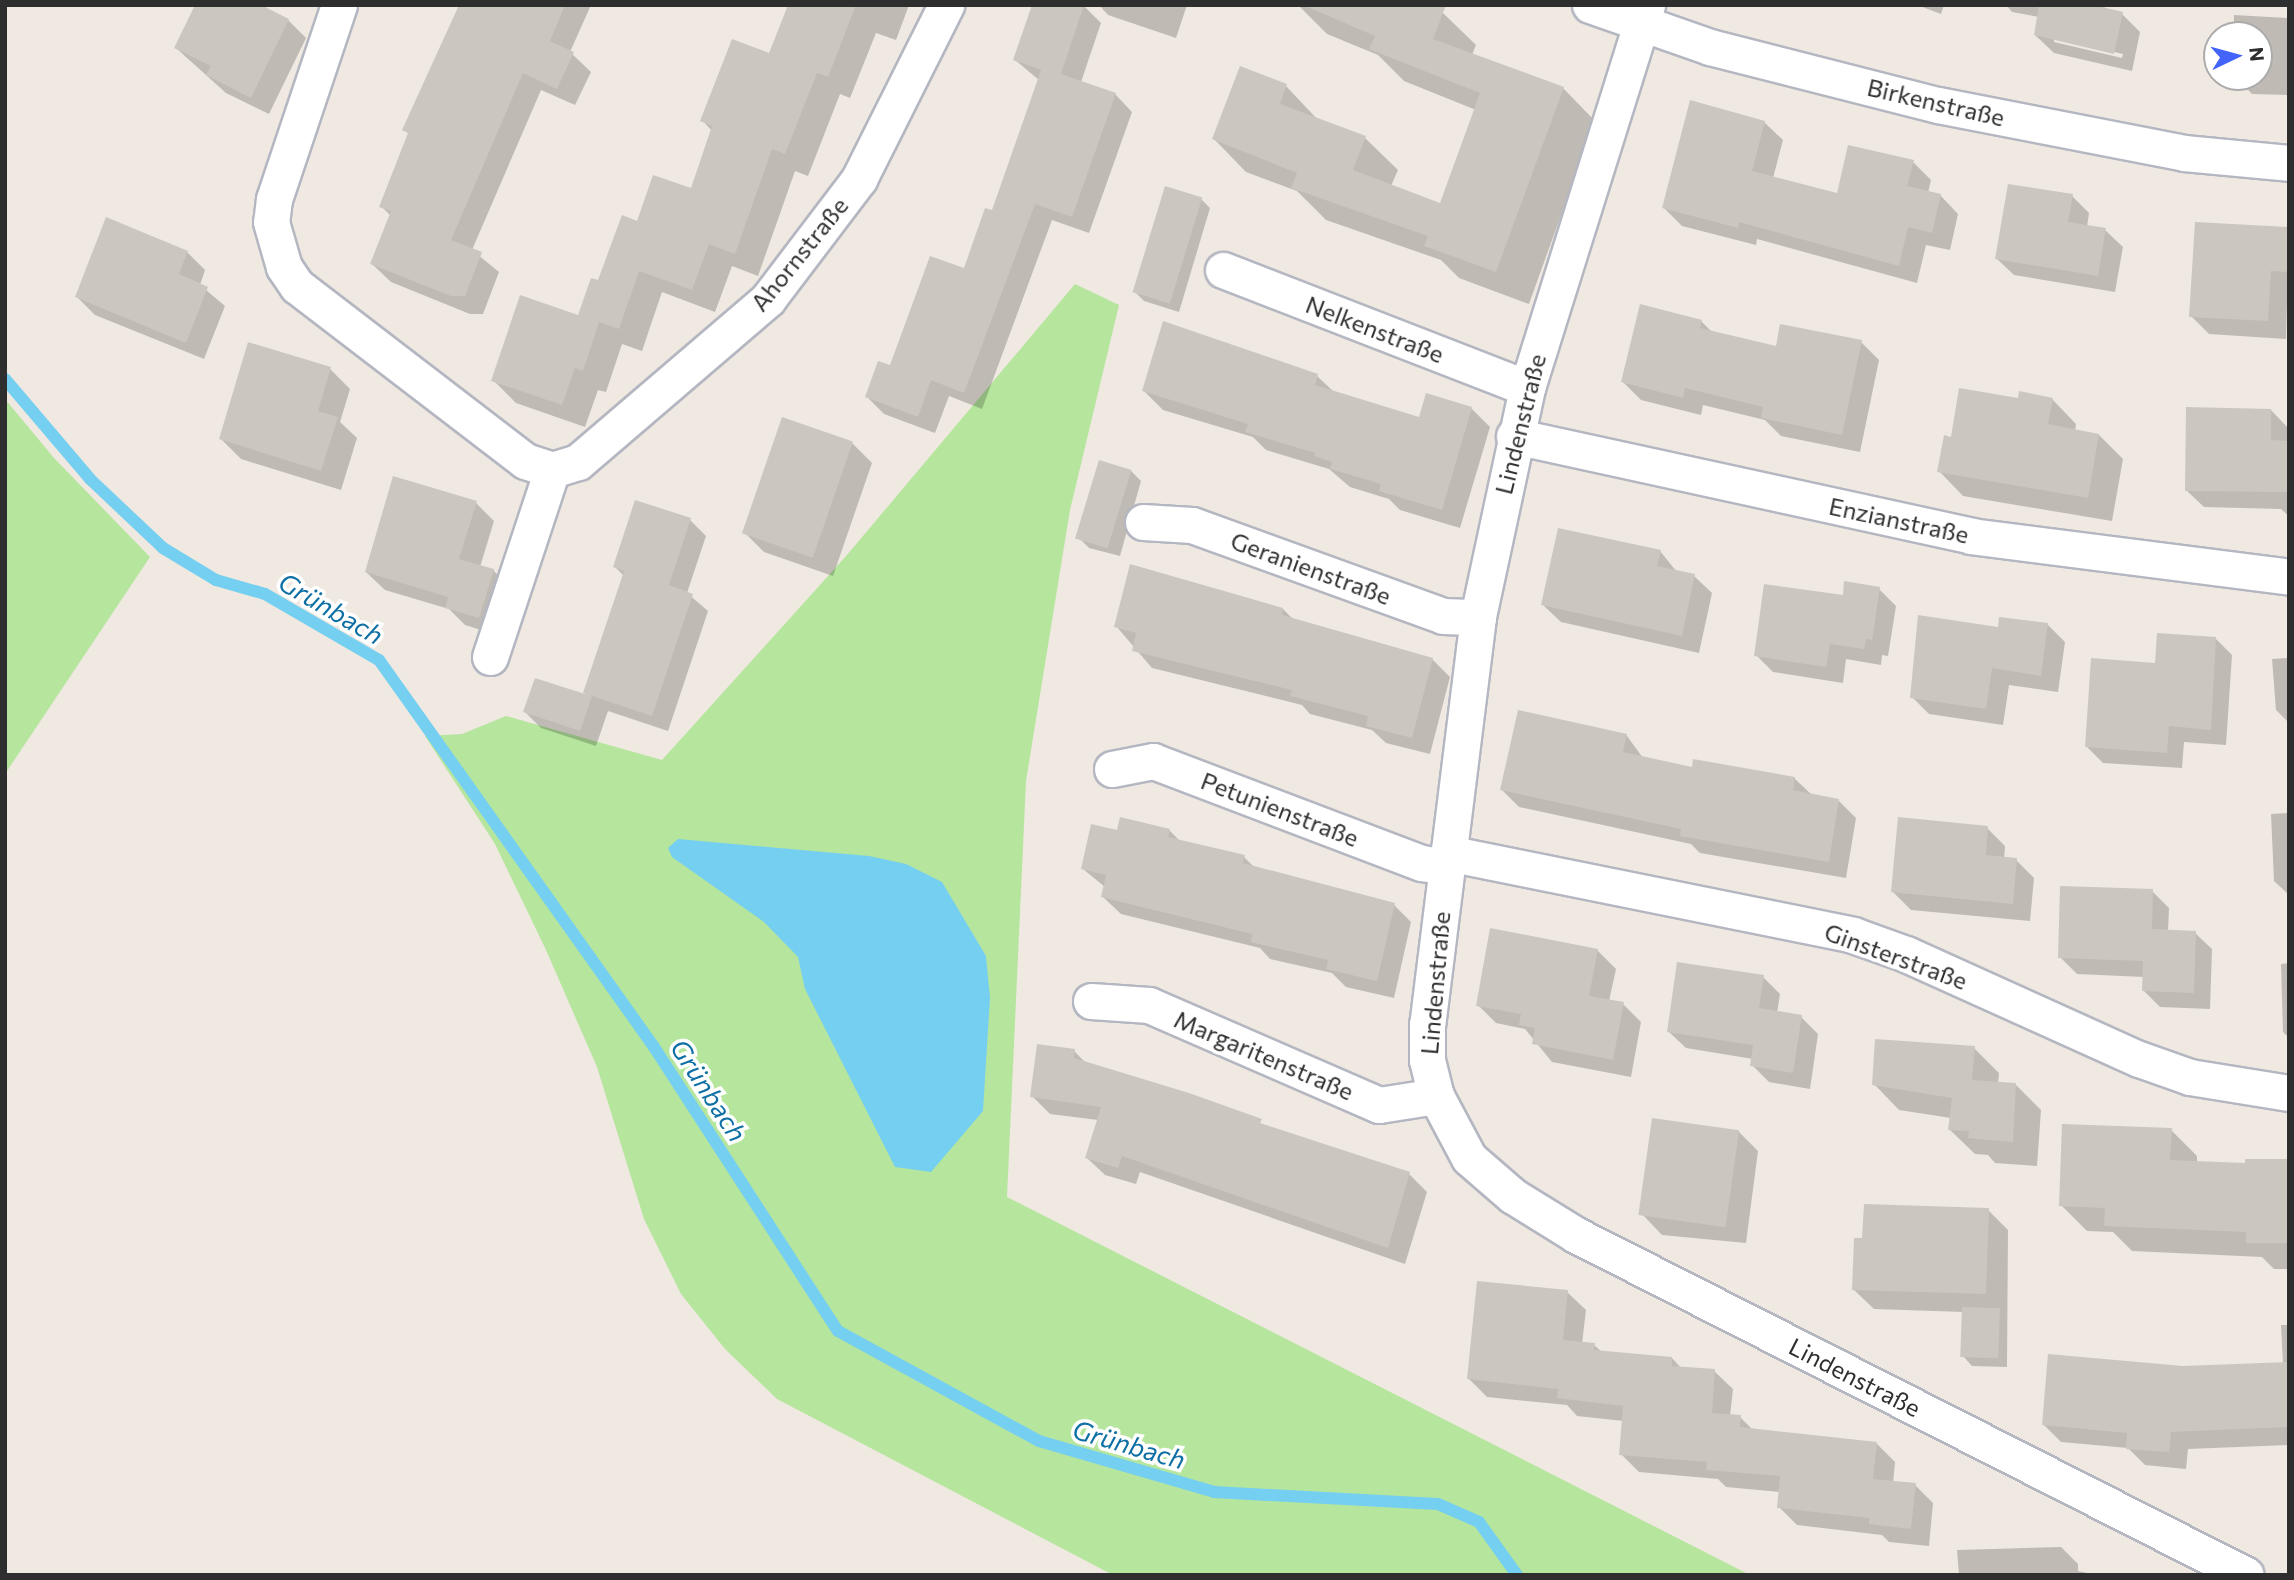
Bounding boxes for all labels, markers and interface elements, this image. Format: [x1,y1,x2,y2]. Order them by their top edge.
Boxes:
north arrow [2203,21,2273,91]
text: N [2245,46,2270,62]
street label: Birkenstraße [1865,72,2007,132]
street label: Ahornstraße [744,191,854,317]
street label: Nelkenstraße [1302,289,1448,369]
street label: Lindenstraße [1489,351,1551,497]
street label: Enzianstraße [1826,491,1972,549]
street label: Geranienstraße [1227,526,1395,610]
water label: Grünbach [273,566,389,650]
street label: Petunienstraße [1197,766,1363,852]
street label: Lindenstraße [1414,910,1456,1056]
street label: Ginsterstraße [1821,917,1971,995]
street label: Margaritenstraße [1170,1004,1358,1106]
water label: Grünbach [664,1033,754,1147]
street label: Lindenstraße [1784,1332,1926,1422]
water label: Grünbach [1069,1413,1189,1475]

